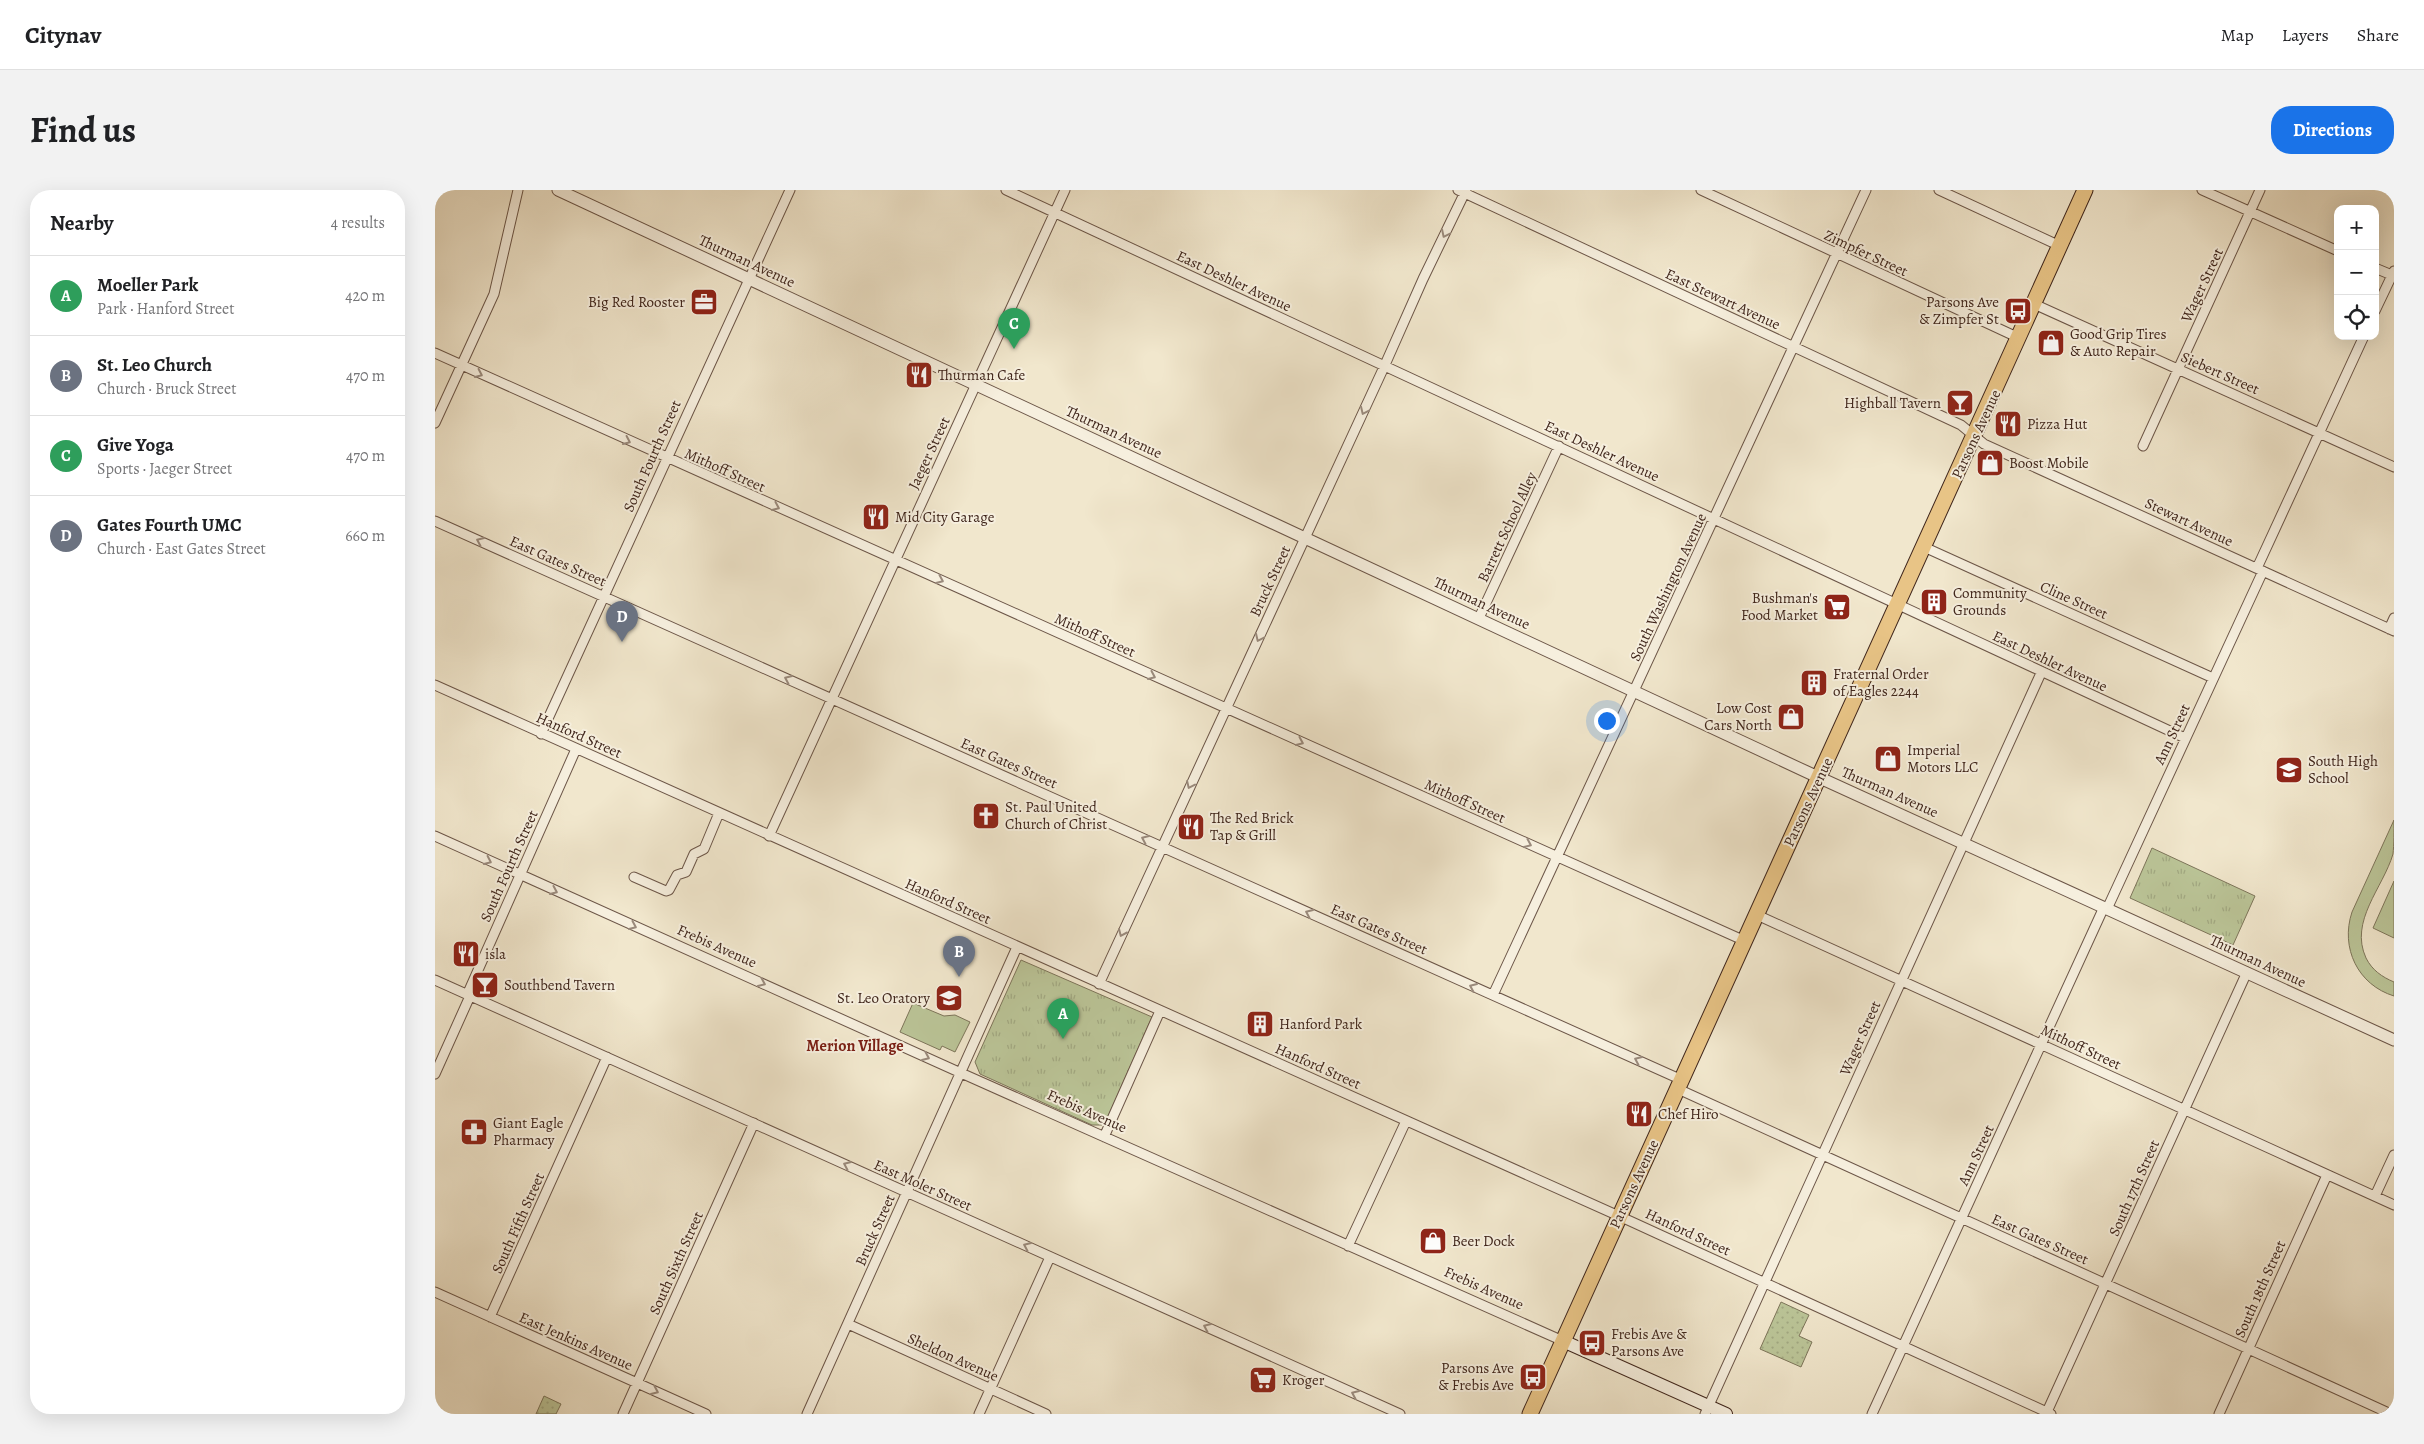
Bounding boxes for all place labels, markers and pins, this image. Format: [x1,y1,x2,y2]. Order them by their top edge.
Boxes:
office icon: Big Red Rooster [689,287,719,317]
place label: Big Red Rooster [588,292,685,312]
place label: Parsons Ave & Zimpfer St [1919,292,1999,329]
bus stop icon: Parsons Ave & Zimpfer St [2003,296,2033,326]
pin: C [998,308,1030,349]
place label: Good Grip Tires & Auto Repair [2070,324,2167,361]
shop icon: Good Grip Tires & Auto Repair [2036,328,2066,358]
restaurant icon: Thurman Cafe [904,360,934,390]
place label: Thurman Cafe [938,365,1025,385]
bar icon: Highball Tavern [1945,388,1975,418]
place label: Highball Tavern [1844,393,1941,413]
restaurant icon: Pizza Hut [1993,409,2023,439]
place label: Pizza Hut [2027,414,2088,434]
shop icon: Boost Mobile [1975,448,2005,478]
place label: Boost Mobile [2009,453,2089,473]
restaurant icon: Mid City Garage [861,502,891,532]
place label: Mid City Garage [895,507,995,527]
place label: Community Grounds [1953,583,2027,620]
building icon: Community Grounds [1919,587,1949,617]
place label: Bushman's Food Market [1741,588,1818,625]
supermarket icon: Bushman's Food Market [1822,592,1852,622]
pin: D [606,601,638,642]
place label: Fraternal Order of Eagles 2244 [1833,664,1929,701]
building icon: Fraternal Order of Eagles 2244 [1799,668,1829,698]
place label: Low Cost Cars North [1704,698,1772,735]
shop icon: Low Cost Cars North [1776,702,1806,732]
place label: Imperial Motors LLC [1907,740,1978,777]
shop icon: Imperial Motors LLC [1873,744,1903,774]
place label: South High School [2308,751,2378,788]
school or university icon: South High School [2274,755,2304,785]
place label: St. Paul United Church of Christ [1005,797,1107,834]
church icon: St. Paul United Church of Christ [971,801,1001,831]
place label: The Red Brick Tap & Grill [1210,808,1294,845]
restaurant icon: The Red Brick Tap & Grill [1176,812,1206,842]
pin: B [943,936,975,977]
restaurant icon: isla [451,939,481,969]
place label: isla [485,944,506,964]
bar icon: Southbend Tavern [470,970,500,1000]
place label: Southbend Tavern [504,975,615,995]
school or university icon: St. Leo Oratory [934,983,964,1013]
place label: St. Leo Oratory [837,988,930,1008]
pin: A [1047,998,1079,1039]
building icon: Hanford Park [1245,1009,1275,1039]
place label: Hanford Park [1279,1014,1363,1034]
restaurant icon: Chef Hiro [1624,1099,1654,1129]
place label: Chef Hiro [1658,1104,1719,1124]
place label: Giant Eagle Pharmacy [493,1113,564,1150]
pharmacy icon: Giant Eagle Pharmacy [459,1117,489,1147]
shop icon: Beer Dock [1418,1226,1448,1256]
place label: Beer Dock [1452,1231,1515,1251]
place label: Frebis Ave & Parsons Ave [1611,1324,1687,1361]
bus stop icon: Frebis Ave & Parsons Ave [1577,1328,1607,1358]
place label: Parsons Ave & Frebis Ave [1438,1358,1514,1395]
bus stop icon: Parsons Ave & Frebis Ave [1518,1362,1548,1392]
supermarket icon: Kroger [1248,1365,1278,1395]
place label: Kroger [1282,1370,1325,1390]

